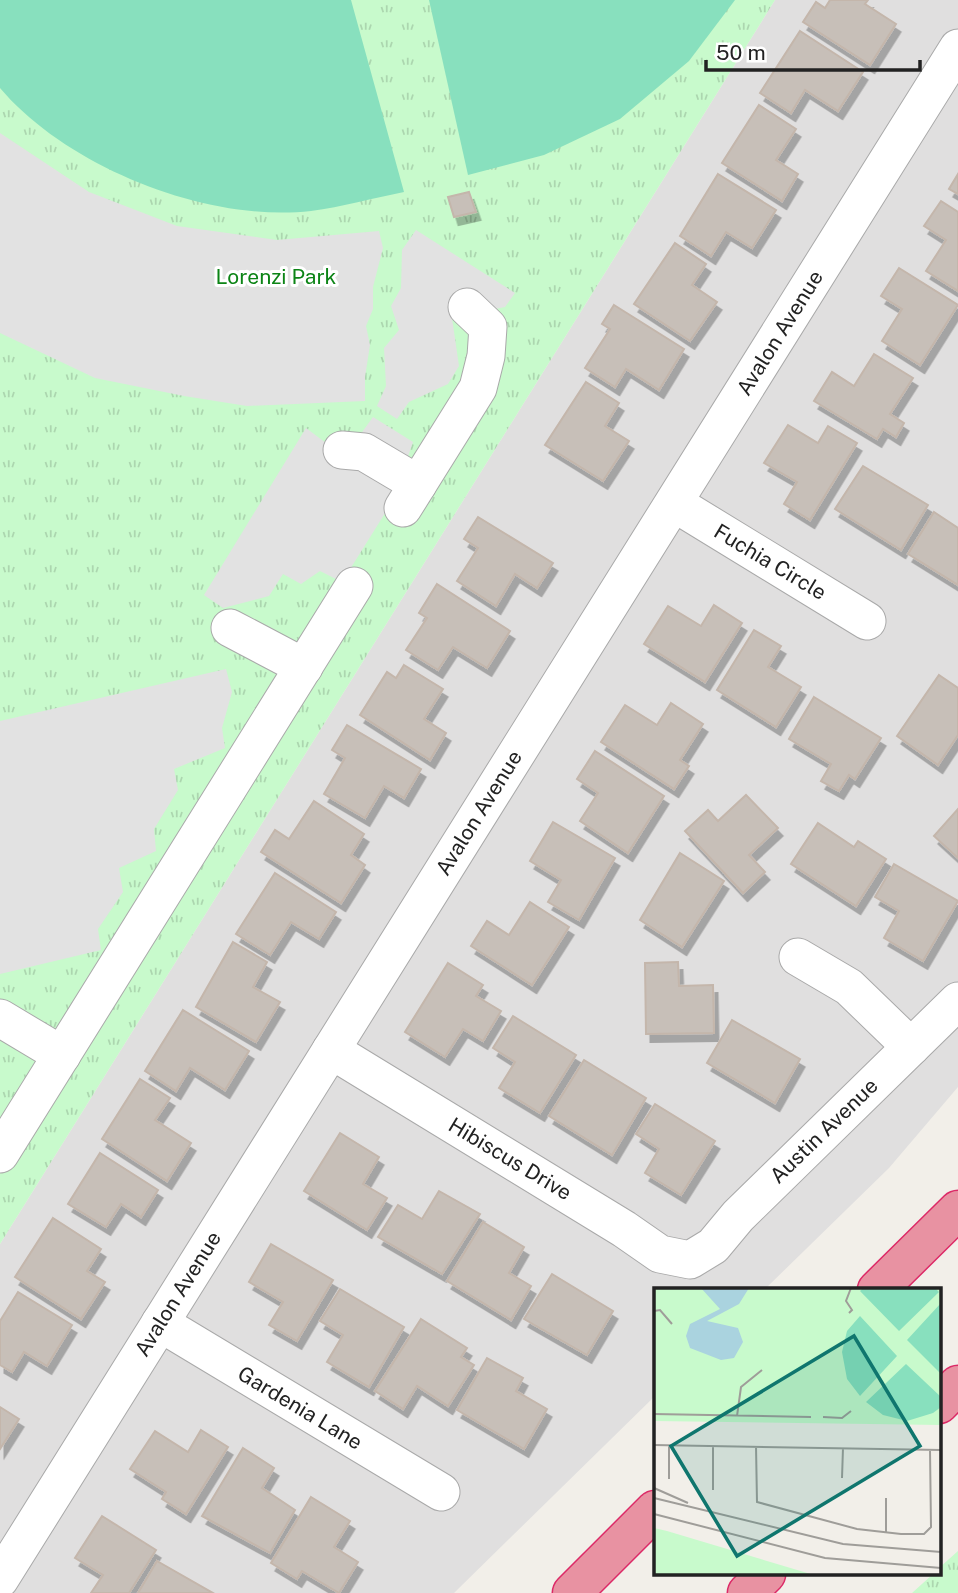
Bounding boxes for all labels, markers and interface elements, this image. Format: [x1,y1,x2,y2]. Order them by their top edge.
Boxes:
scale bar [706,28,920,72]
text: 50 m [716,40,766,65]
park label: Lorenzi Park [216,264,337,289]
street label: Avalon Avenue [731,266,828,400]
street label: Fuchia Circle [710,518,831,605]
street label: Avalon Avenue [430,746,527,880]
street label: Austin Avenue [765,1073,883,1188]
street label: Hibiscus Drive [444,1112,576,1205]
street label: Avalon Avenue [129,1227,226,1361]
inset map [654,1288,940,1576]
street label: Gardenia Lane [233,1361,367,1455]

